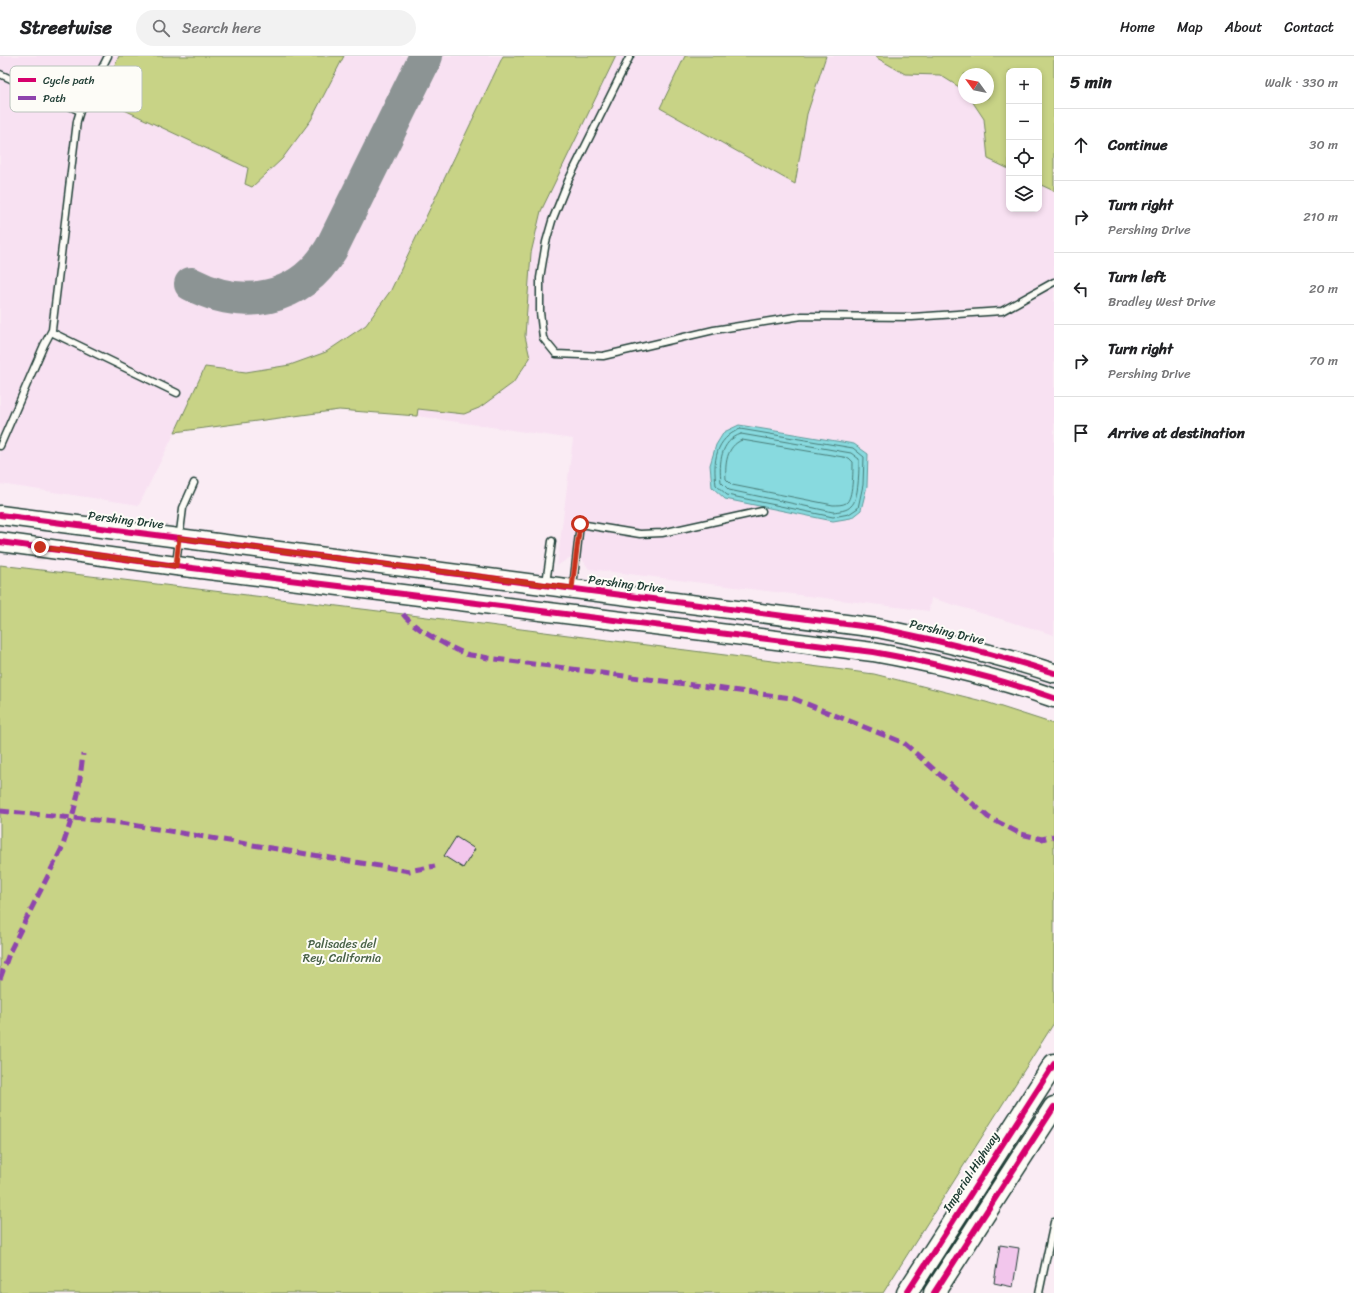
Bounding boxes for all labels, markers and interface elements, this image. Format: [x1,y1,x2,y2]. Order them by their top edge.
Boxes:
search box [136,10,416,46]
text: Streetwise [20,11,112,44]
text: Search here [182,15,261,41]
text: Home [1120,15,1155,40]
text: Map [1177,15,1203,40]
text: About [1225,15,1262,40]
text: Contact [1284,15,1334,40]
icon: search [150,17,172,39]
legend [10,66,142,112]
text: 5 min [1070,67,1112,97]
north arrow [958,68,994,104]
map controls [1006,68,1042,212]
button: + [1006,68,1042,104]
text: Cycle path [43,71,95,90]
text: Walk · 330 m [1265,71,1338,94]
text: Path [43,89,66,108]
button: − [1006,104,1042,140]
text: Continue [1108,132,1168,158]
text: 30 m [1309,133,1338,156]
icon: ahead [1070,134,1092,156]
button: locate [1006,140,1042,176]
button: layers [1006,176,1042,212]
text: Turn right [1108,192,1173,218]
text: 210 m [1303,205,1338,228]
icon: right [1070,206,1092,228]
text: Pershing Drive [1108,218,1191,241]
text: Turn left [1108,264,1166,290]
text: 20 m [1309,277,1338,300]
icon: left [1070,278,1092,300]
text: Bradley West Drive [1108,290,1216,313]
text: Turn right [1108,336,1173,362]
text: 70 m [1309,349,1338,372]
icon: right [1070,350,1092,372]
text: Pershing Drive [1108,362,1191,385]
text: Arrive at destination [1108,420,1245,446]
icon: arrive [1070,422,1092,444]
street label: Pershing Drive [87,504,165,536]
route start [571,515,589,533]
route end [31,538,49,556]
street label: Pershing Drive [587,568,665,600]
street label: Pershing Drive [907,613,987,651]
park label: Palisades del Rey, California [303,933,381,969]
street label: Imperial Highway [936,1127,1006,1217]

